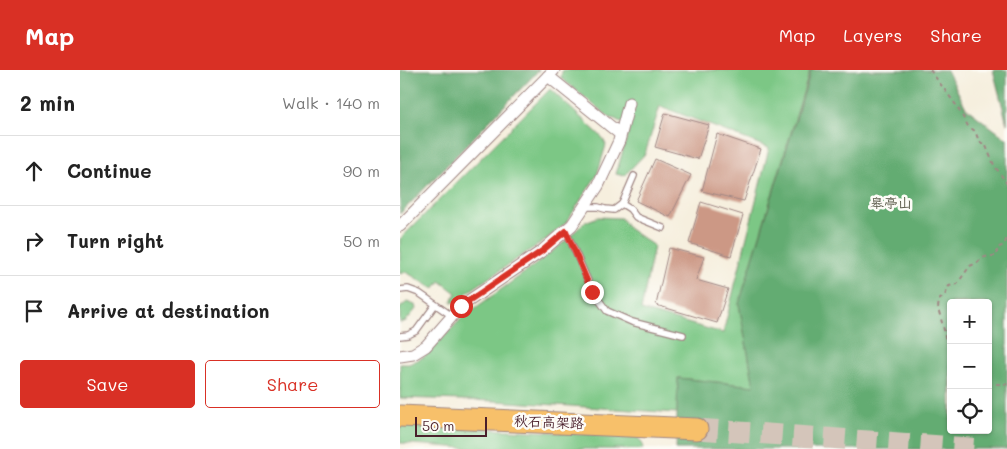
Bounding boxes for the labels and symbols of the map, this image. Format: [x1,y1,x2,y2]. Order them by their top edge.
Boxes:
park label: 皋亭山 [870,193,912,212]
route end [581,281,604,304]
route start [450,295,473,318]
street label: 秋石高架路 [514,411,584,432]
scale bar [415,414,488,437]

